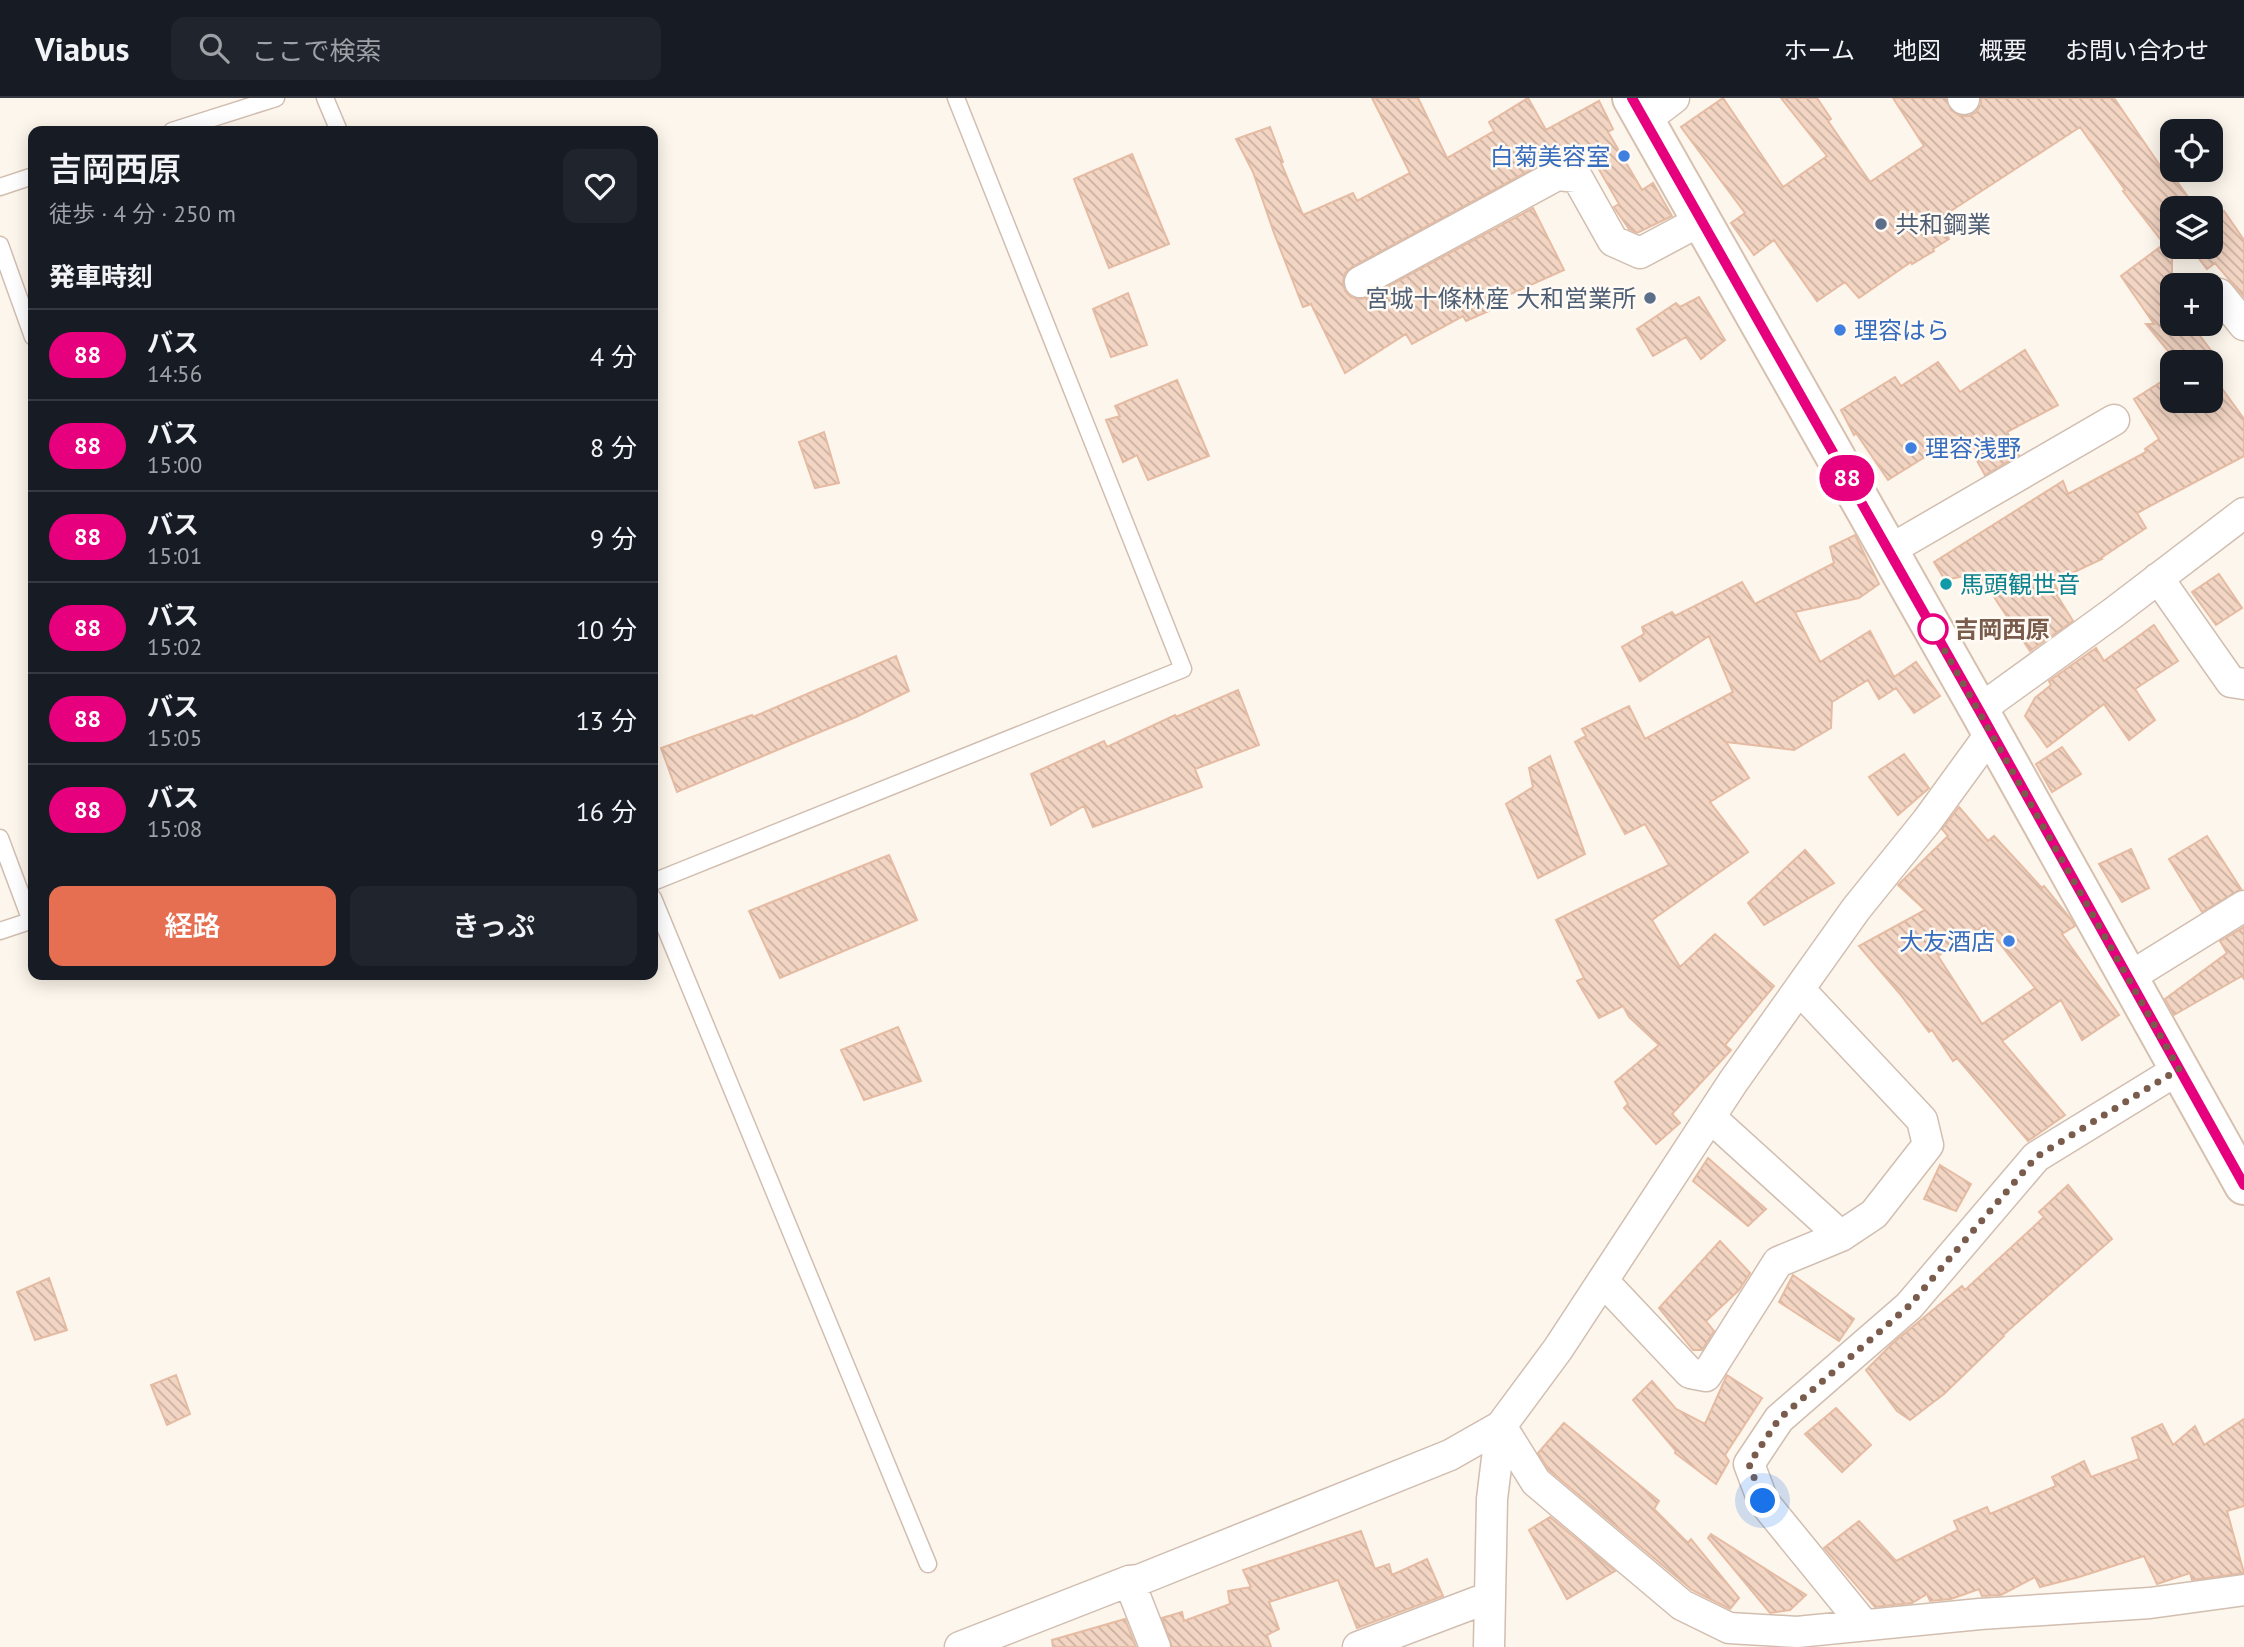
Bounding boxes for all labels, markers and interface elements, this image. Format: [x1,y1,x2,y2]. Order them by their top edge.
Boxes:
search box [171,17,661,80]
text: Viabus [35,27,129,70]
icon: search [195,29,233,67]
text: ここで検索 [251,34,382,67]
text: ホーム [1784,35,1855,66]
text: 地図 [1893,35,1941,66]
text: 概要 [1979,35,2027,66]
text: お問い合わせ [2065,35,2209,66]
map controls [2160,119,2223,413]
button: locate [2160,119,2223,182]
place label: 白菊美容室 [1490,141,1610,172]
text: 吉岡西原 [49,147,181,190]
marker: 白菊美容室 [1616,148,1632,164]
button: heart [563,149,637,223]
button: layers [2160,196,2223,259]
text: 徒歩 · 4 分 · 250 m [49,199,236,228]
place label: 共和鋼業 [1895,209,1991,240]
marker: 共和鋼業 [1873,216,1889,232]
text: 発車時刻 [49,260,153,293]
button: + [2160,273,2223,336]
place label: 宮城十條林産 大和営業所 [1366,283,1636,314]
marker: 宮城十條林産 大和営業所 [1642,290,1658,306]
place label: 理容はら [1854,315,1950,346]
marker: 理容はら [1832,322,1848,338]
text: バス [147,326,199,359]
text: 88 [74,339,101,370]
text: 4 分 [590,340,637,373]
button: − [2160,350,2223,413]
text: 14:56 [147,359,202,388]
text: バス [147,417,199,450]
text: 88 [74,430,101,461]
text: 8 分 [590,431,637,464]
place label: 理容浅野 [1925,433,2021,464]
marker: 理容浅野 [1903,440,1919,456]
text: 15:00 [147,450,202,479]
line badge: 88 [1815,455,1878,501]
text: 88 [1833,462,1861,493]
text: バス [147,508,199,541]
text: 88 [74,521,101,552]
text: 9 分 [590,522,637,555]
text: 15:01 [147,541,202,570]
place label: 馬頭観世音 [1960,569,2080,600]
marker: 馬頭観世音 [1938,576,1954,592]
text: バス [147,599,199,632]
text: 88 [74,612,101,643]
text: 10 分 [576,613,637,646]
marker: 吉岡西原 [1918,614,1948,644]
place label: 吉岡西原 [1954,614,2050,645]
text: 15:02 [147,632,202,661]
text: バス [147,690,199,723]
text: 88 [74,703,101,734]
text: 13 分 [576,704,637,737]
text: 15:05 [147,723,202,752]
text: バス [147,781,199,814]
text: 88 [74,794,101,825]
text: 16 分 [576,795,637,828]
text: 15:08 [147,814,202,843]
button: 経路 [49,886,336,966]
button: きっぷ [350,886,637,966]
place label: 大友酒店 [1899,926,1995,957]
marker: 大友酒店 [2001,933,2017,949]
your location [1745,1483,1780,1518]

